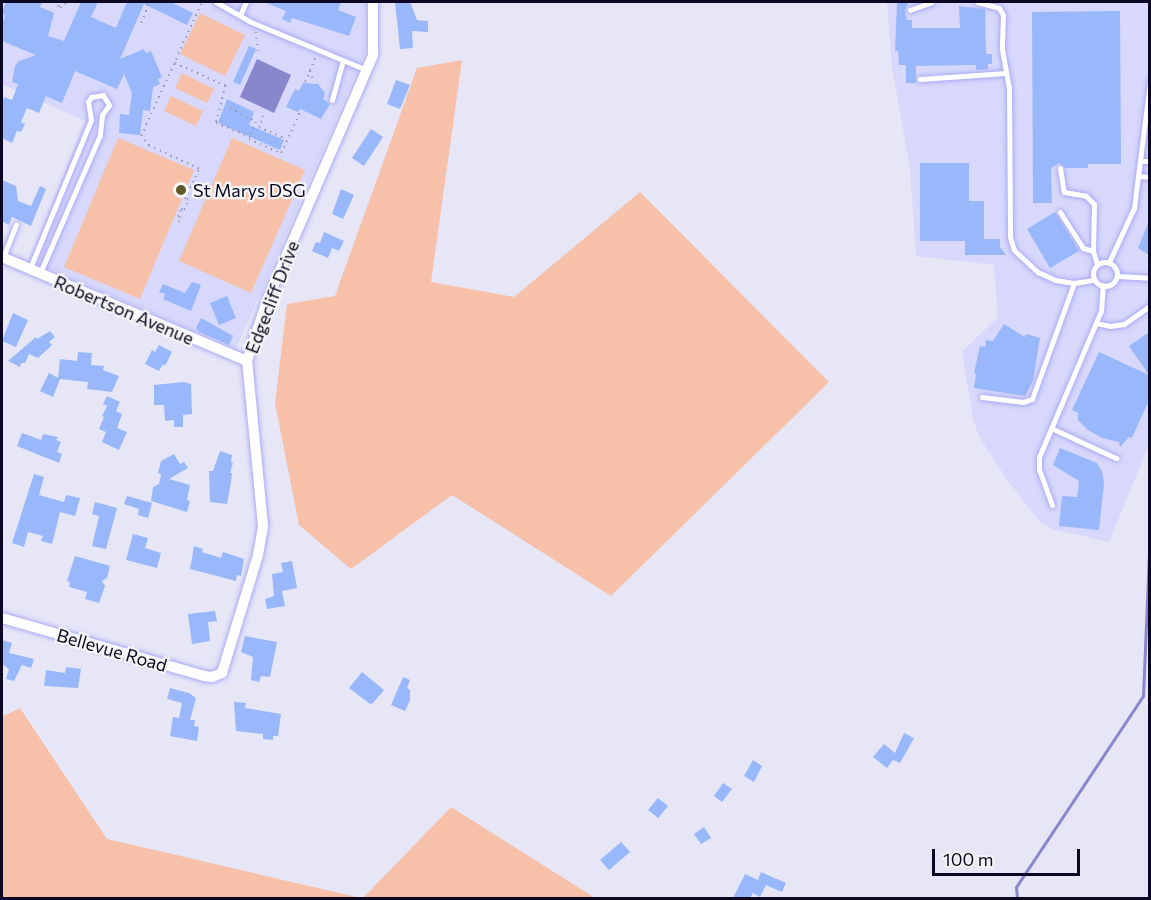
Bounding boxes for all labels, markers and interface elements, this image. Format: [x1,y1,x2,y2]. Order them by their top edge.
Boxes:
place label: St Marys DSG [193,179,306,201]
marker: St Marys DSG [174,183,188,197]
street label: Edgecliff Drive [241,238,303,356]
street label: Robertson Avenue [51,271,197,349]
street label: Bellevue Road [54,624,170,676]
scale bar [935,837,1084,875]
text: 100 m [943,848,993,870]

